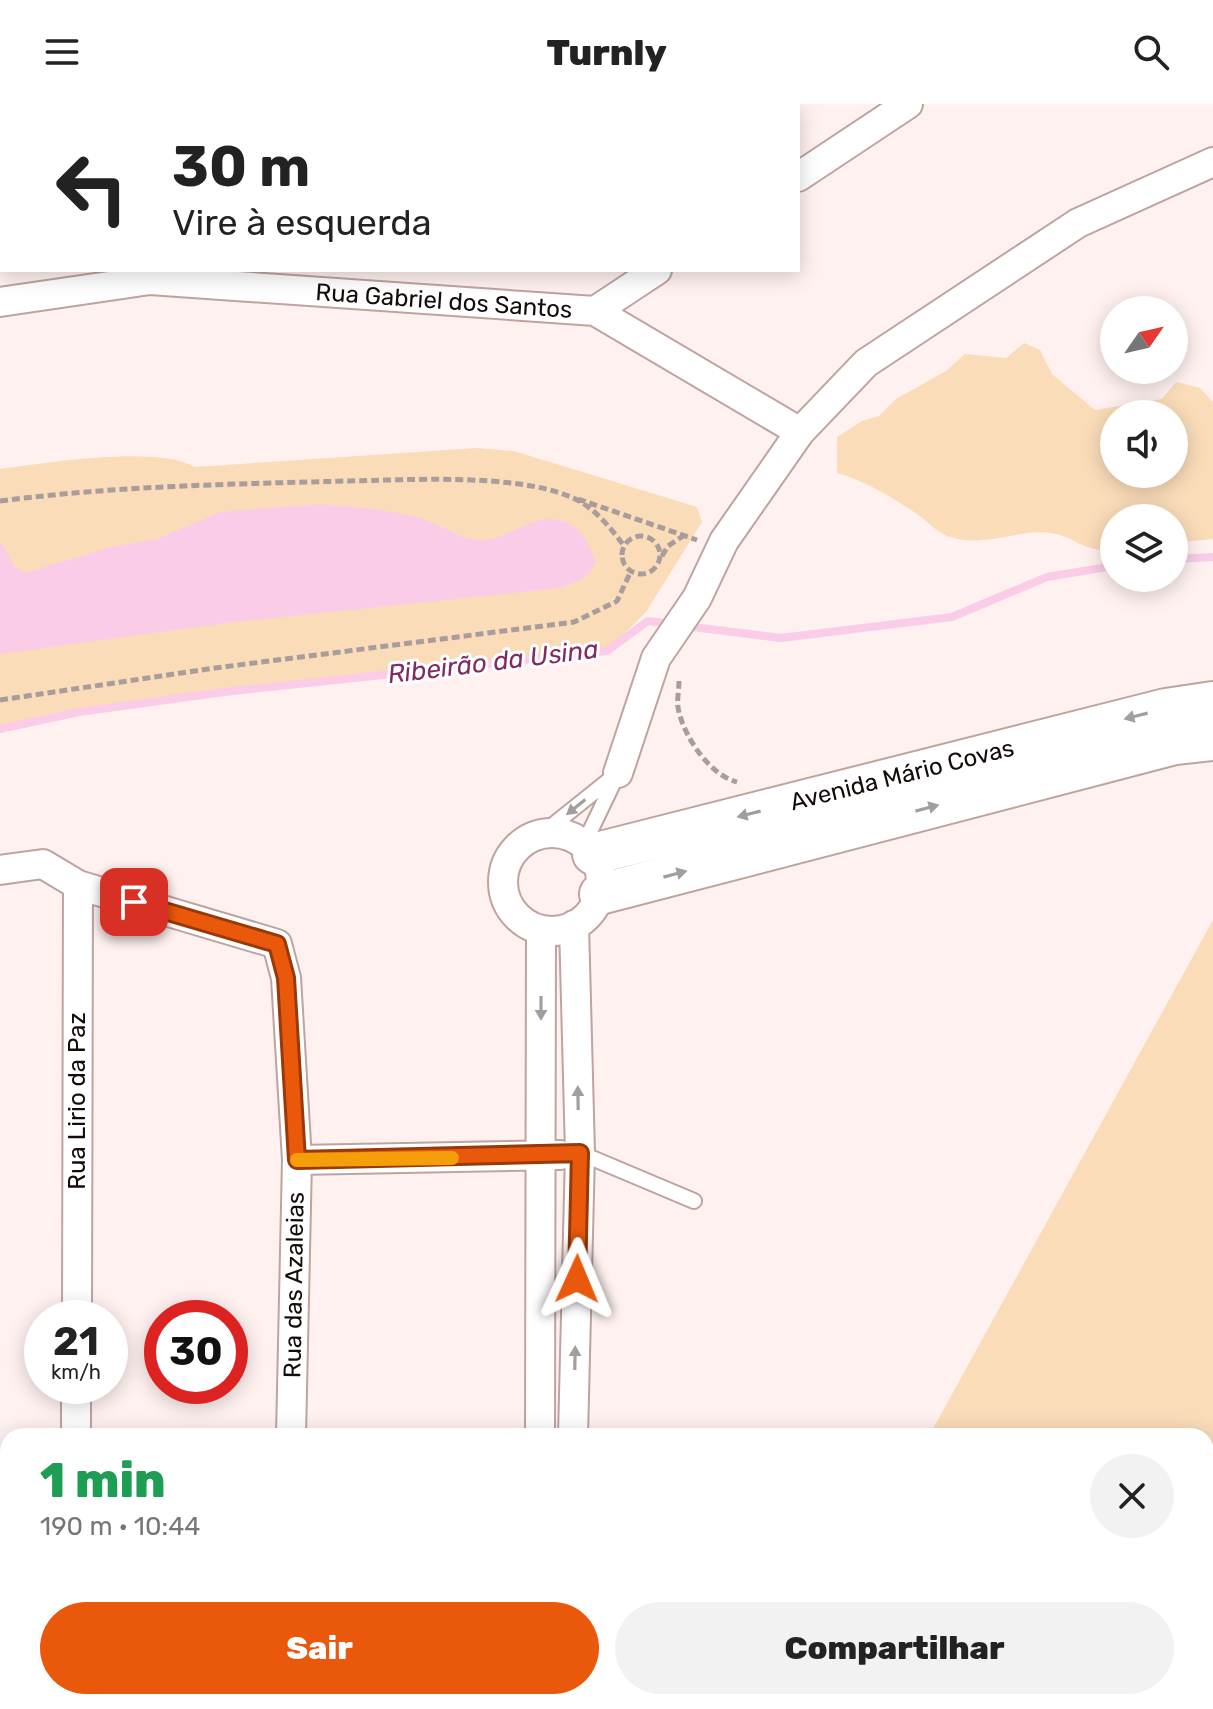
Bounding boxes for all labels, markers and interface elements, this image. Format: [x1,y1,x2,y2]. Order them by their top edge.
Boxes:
icon: menu [40,30,84,74]
icon: search [1129,30,1173,74]
text: Turnly [546,31,667,74]
text: 30 m [172,134,310,200]
icon: left [40,136,144,240]
text: Vire à esquerda [172,201,432,244]
street label: Rua Gabriel dos Santos [315,278,573,324]
north arrow [1100,296,1188,384]
map controls [1100,296,1188,592]
button: sound [1100,400,1188,488]
button: layers [1100,504,1188,592]
water label: Ribeirão da Usina [386,634,600,690]
one-way arrow [1124,711,1149,723]
street label: Avenida Mário Covas [787,734,1017,816]
one-way arrow [566,798,586,815]
one-way arrow [914,802,939,814]
one-way arrow [736,809,761,821]
pin [100,868,168,936]
one-way arrow [663,868,688,880]
icon: arrive [112,880,156,924]
one-way arrow [535,996,547,1021]
street label: Rua Lirio da Paz [63,1012,91,1190]
one-way arrow [572,1085,585,1110]
street label: Rua das Azaleias [278,1192,310,1378]
position arrow [535,1237,619,1321]
speed limit sign: 30 [144,1300,248,1404]
text: 21 [53,1318,99,1365]
one-way arrow [568,1345,581,1370]
text: km/h [51,1360,101,1384]
text: 1 min [40,1452,166,1509]
button: close [1090,1454,1174,1538]
text: 190 m · 10:44 [40,1511,200,1542]
button: Sair [40,1602,599,1694]
button: Compartilhar [615,1602,1174,1694]

